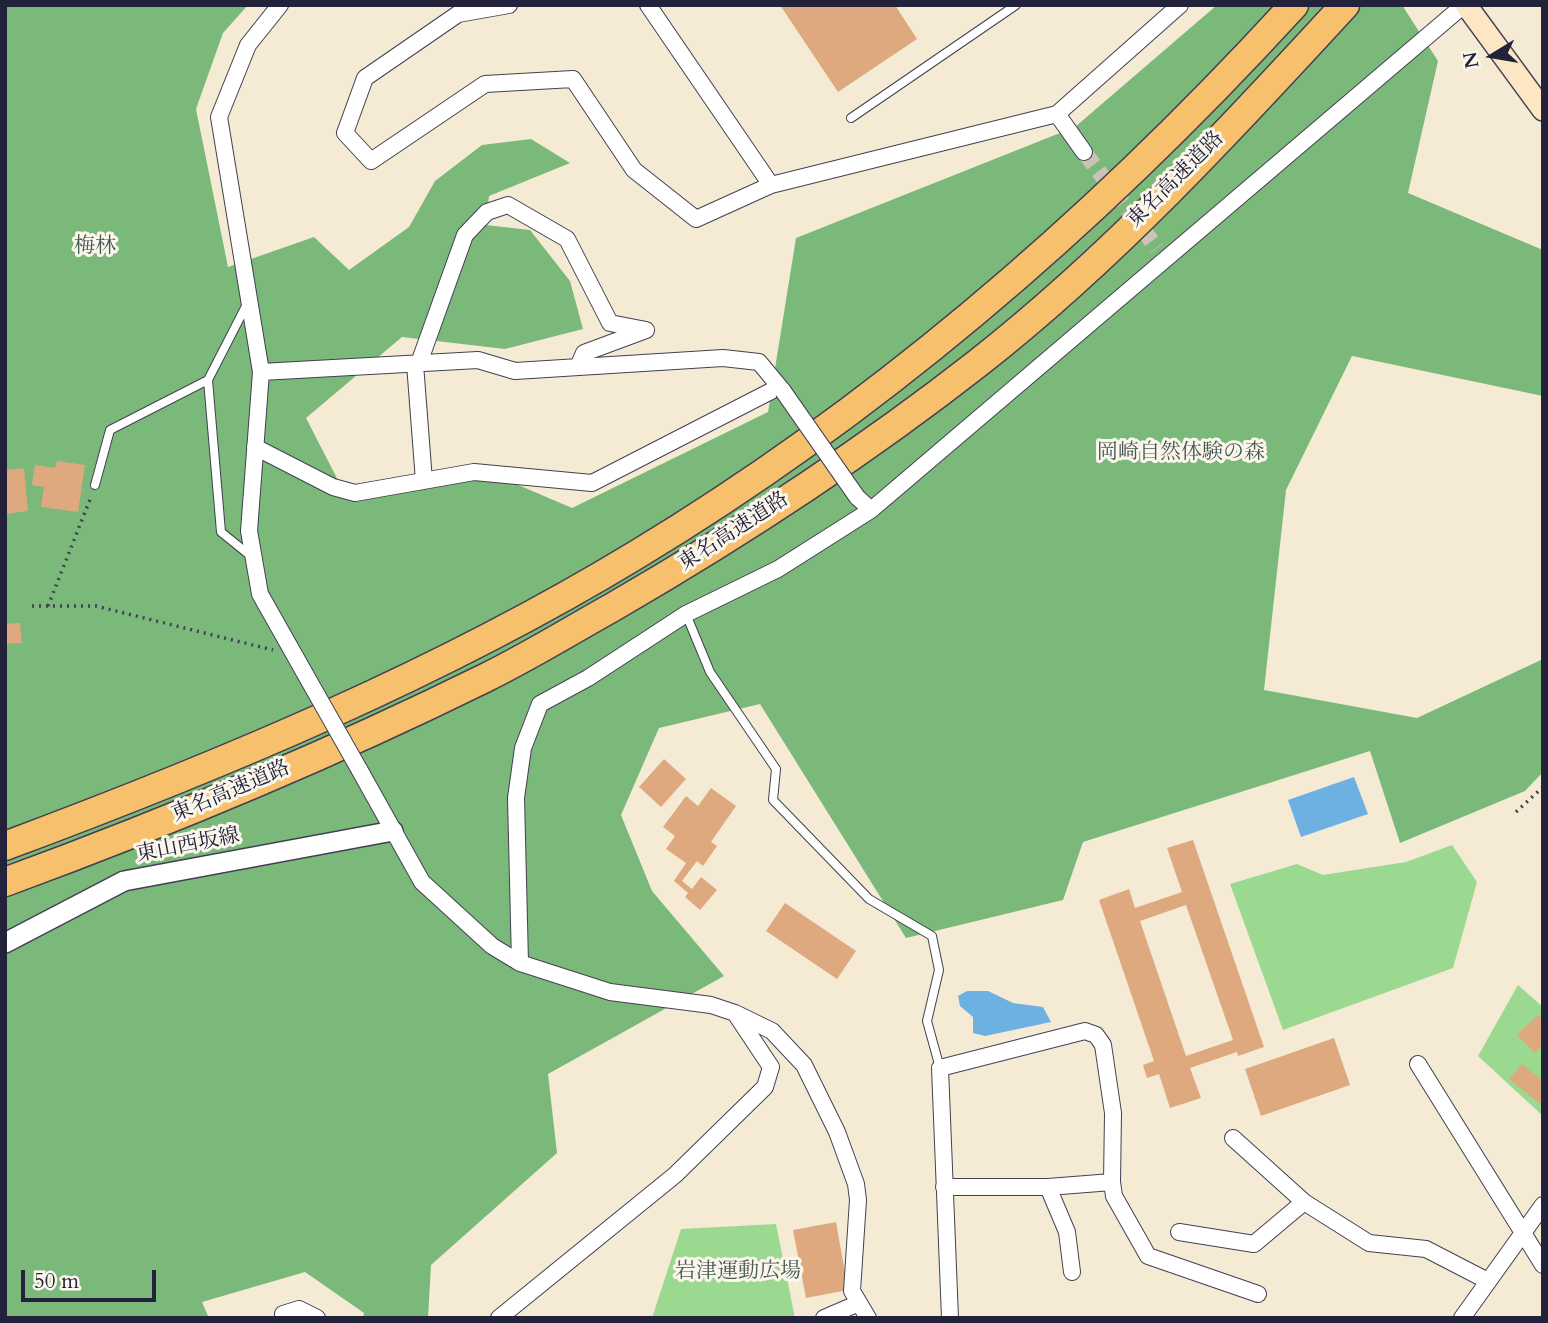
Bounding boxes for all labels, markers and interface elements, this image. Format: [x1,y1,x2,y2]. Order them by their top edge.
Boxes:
north arrow [1457,21,1527,91]
text: N [1457,49,1486,71]
street label: 東名高速道路 [1123,127,1229,233]
park label: 梅林 [74,234,116,260]
park label: 岡崎自然体験の森 [1097,440,1265,466]
street label: 東名高速道路 [674,487,794,577]
street label: 東名高速道路 [168,756,294,828]
street label: 東山西坂線 [134,824,242,868]
scale bar [24,1256,159,1300]
park label: 岩津運動広場 [675,1259,801,1285]
text: 50 m [34,1267,79,1296]

